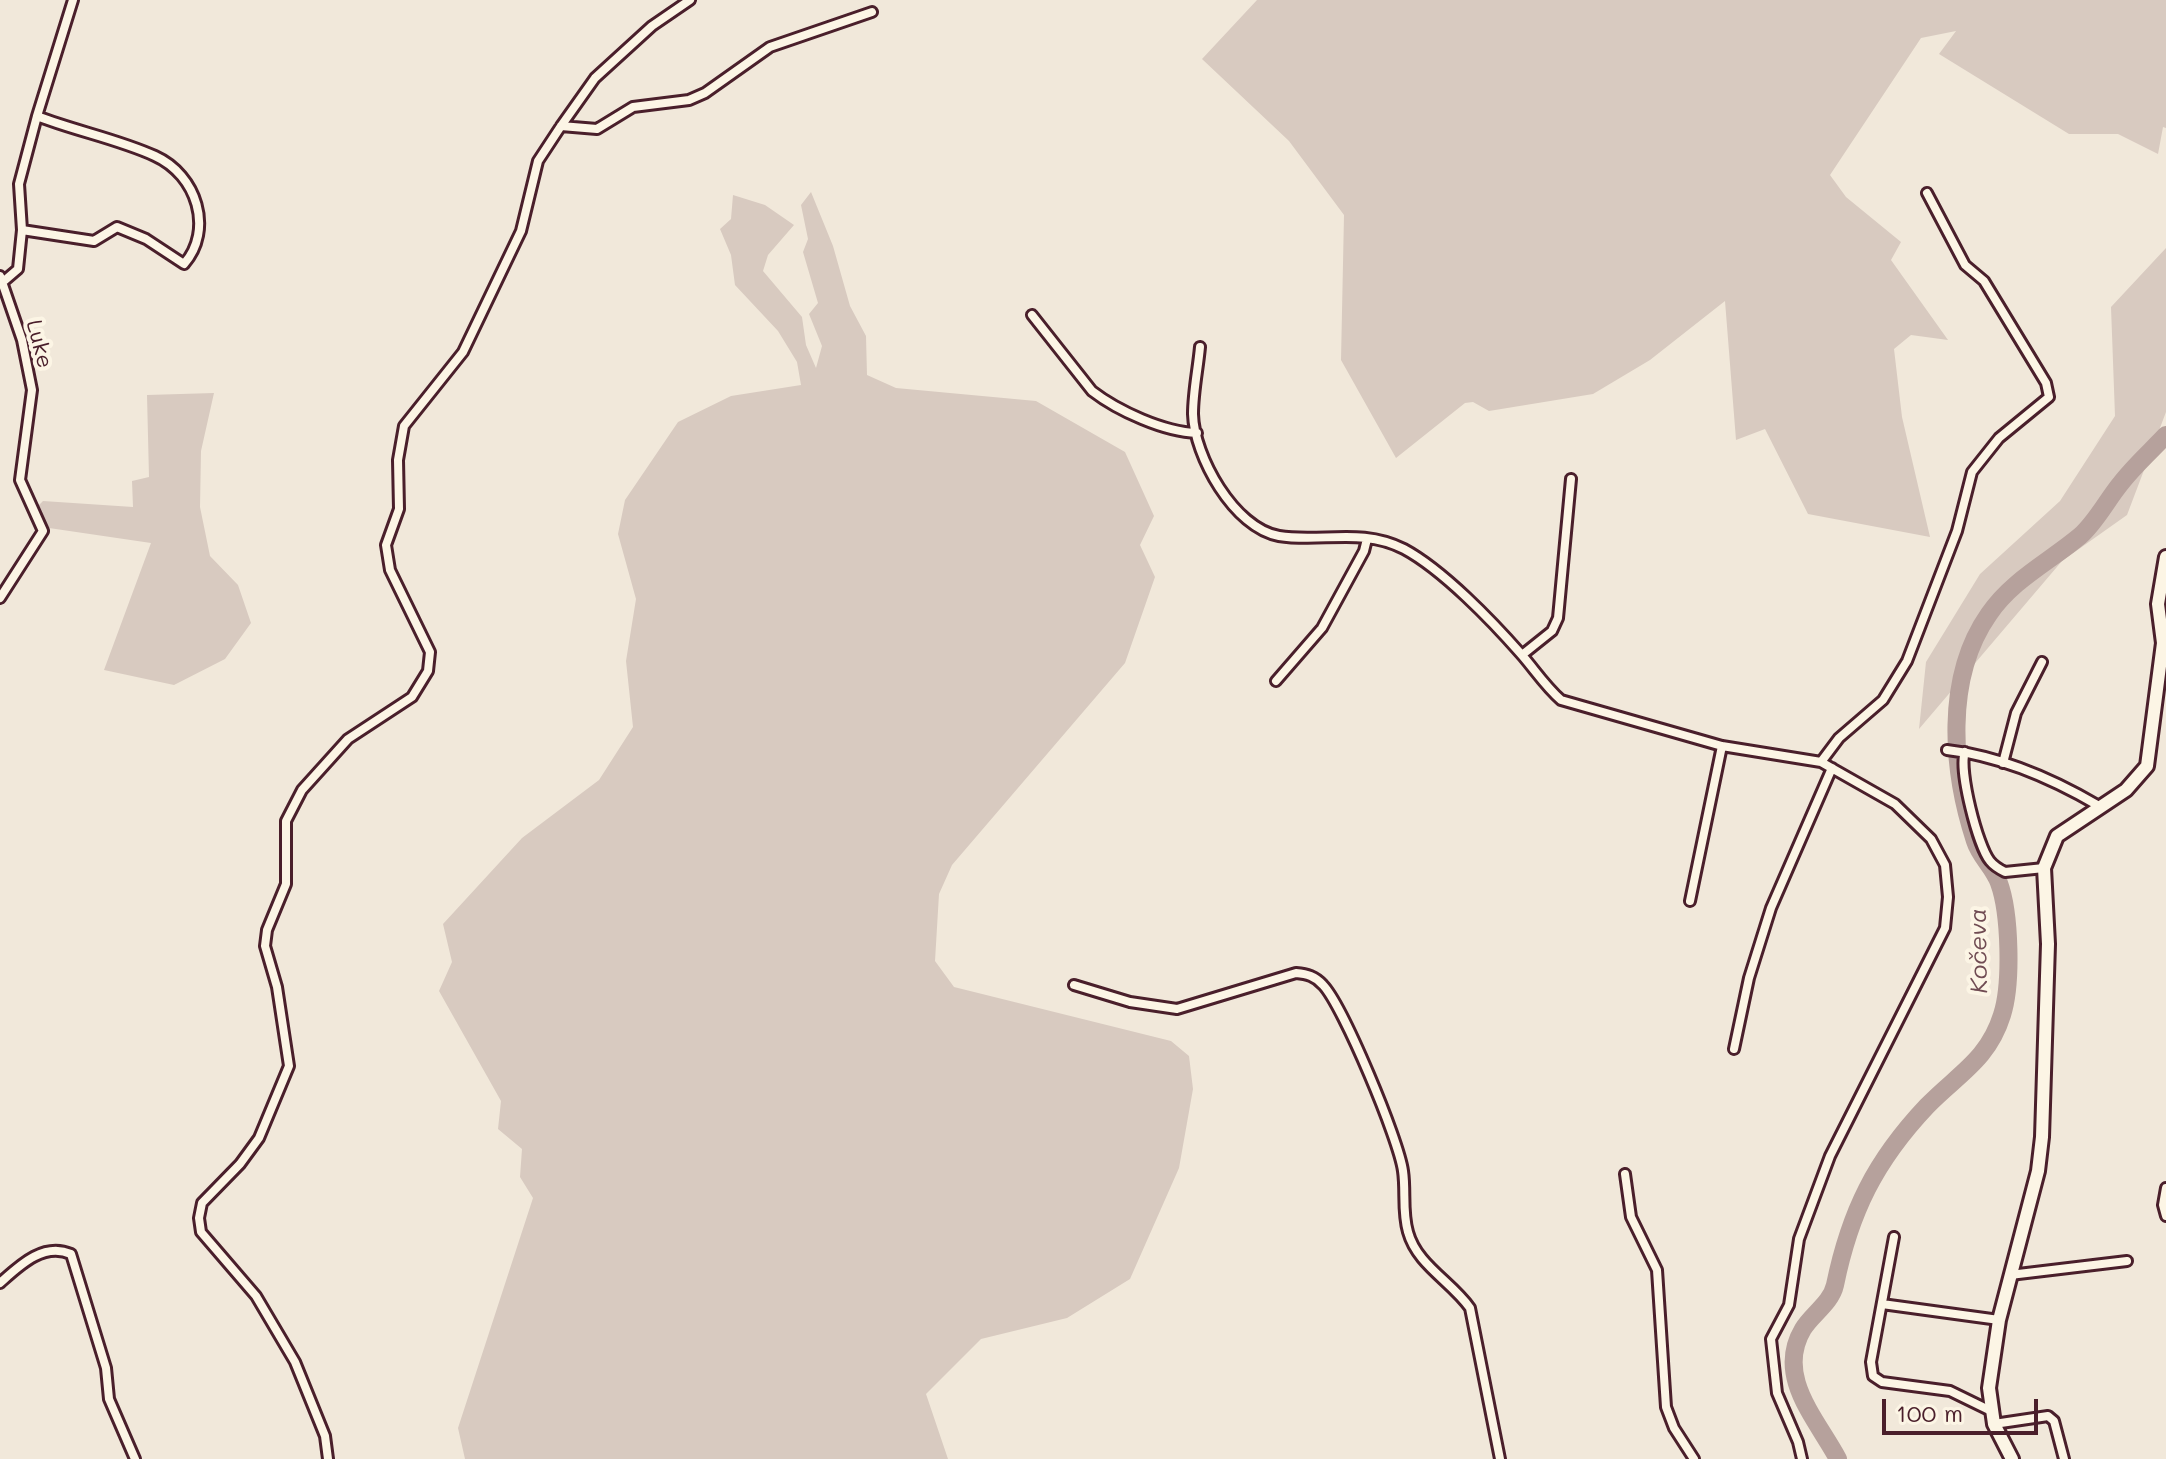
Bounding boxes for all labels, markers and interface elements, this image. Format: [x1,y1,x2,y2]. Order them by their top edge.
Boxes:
street label: Luke [20,317,58,371]
water label: Kočeva [1964,908,1994,994]
scale bar [1886,1383,2042,1433]
text: 100 m [1896,1397,1963,1428]

